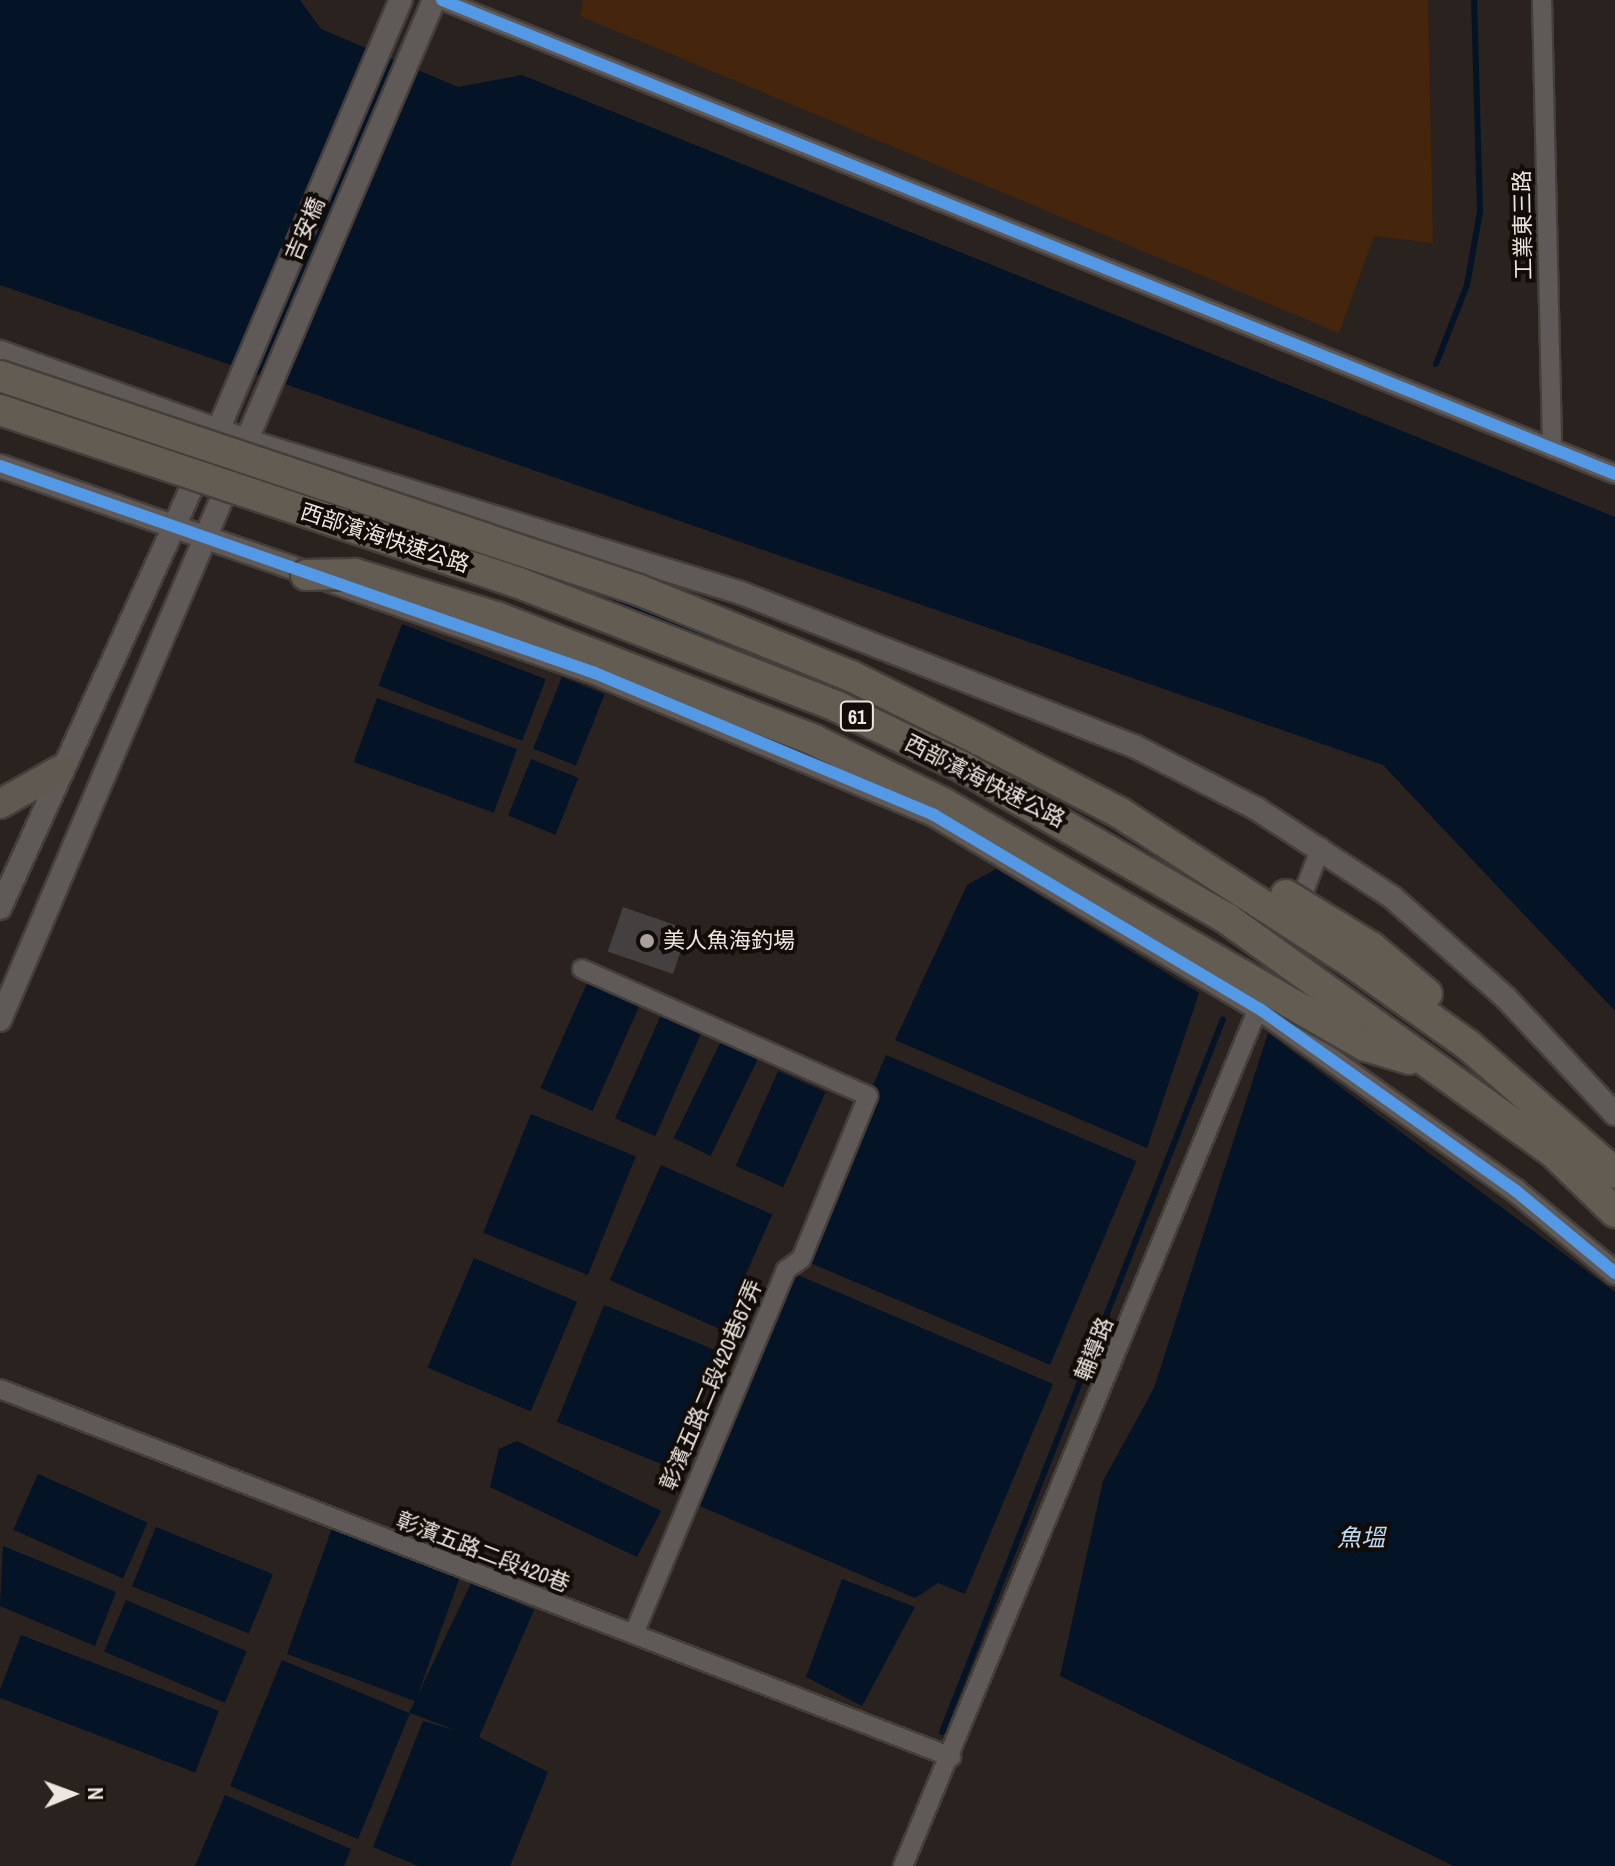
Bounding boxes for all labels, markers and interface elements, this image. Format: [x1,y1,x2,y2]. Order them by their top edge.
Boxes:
street label: 工業東三路 [1509,170,1537,280]
street label: 吉安橋 [280,193,330,265]
street label: 西部濱海快速公路 [297,498,473,578]
road number: 61 [839,700,875,732]
street label: 西部濱海快速公路 [901,729,1069,833]
place label: 美人魚海釣場 [663,928,795,954]
marker: 美人魚海釣場 [638,932,656,950]
street label: 彰濱五路二段420巷67弄 [655,1276,767,1494]
street label: 輔導路 [1069,1313,1119,1385]
street label: 彰濱五路二段420巷 [392,1507,574,1597]
water label: 魚塭 [1337,1524,1385,1552]
north arrow [32,1754,112,1834]
text: N [81,1787,111,1800]

